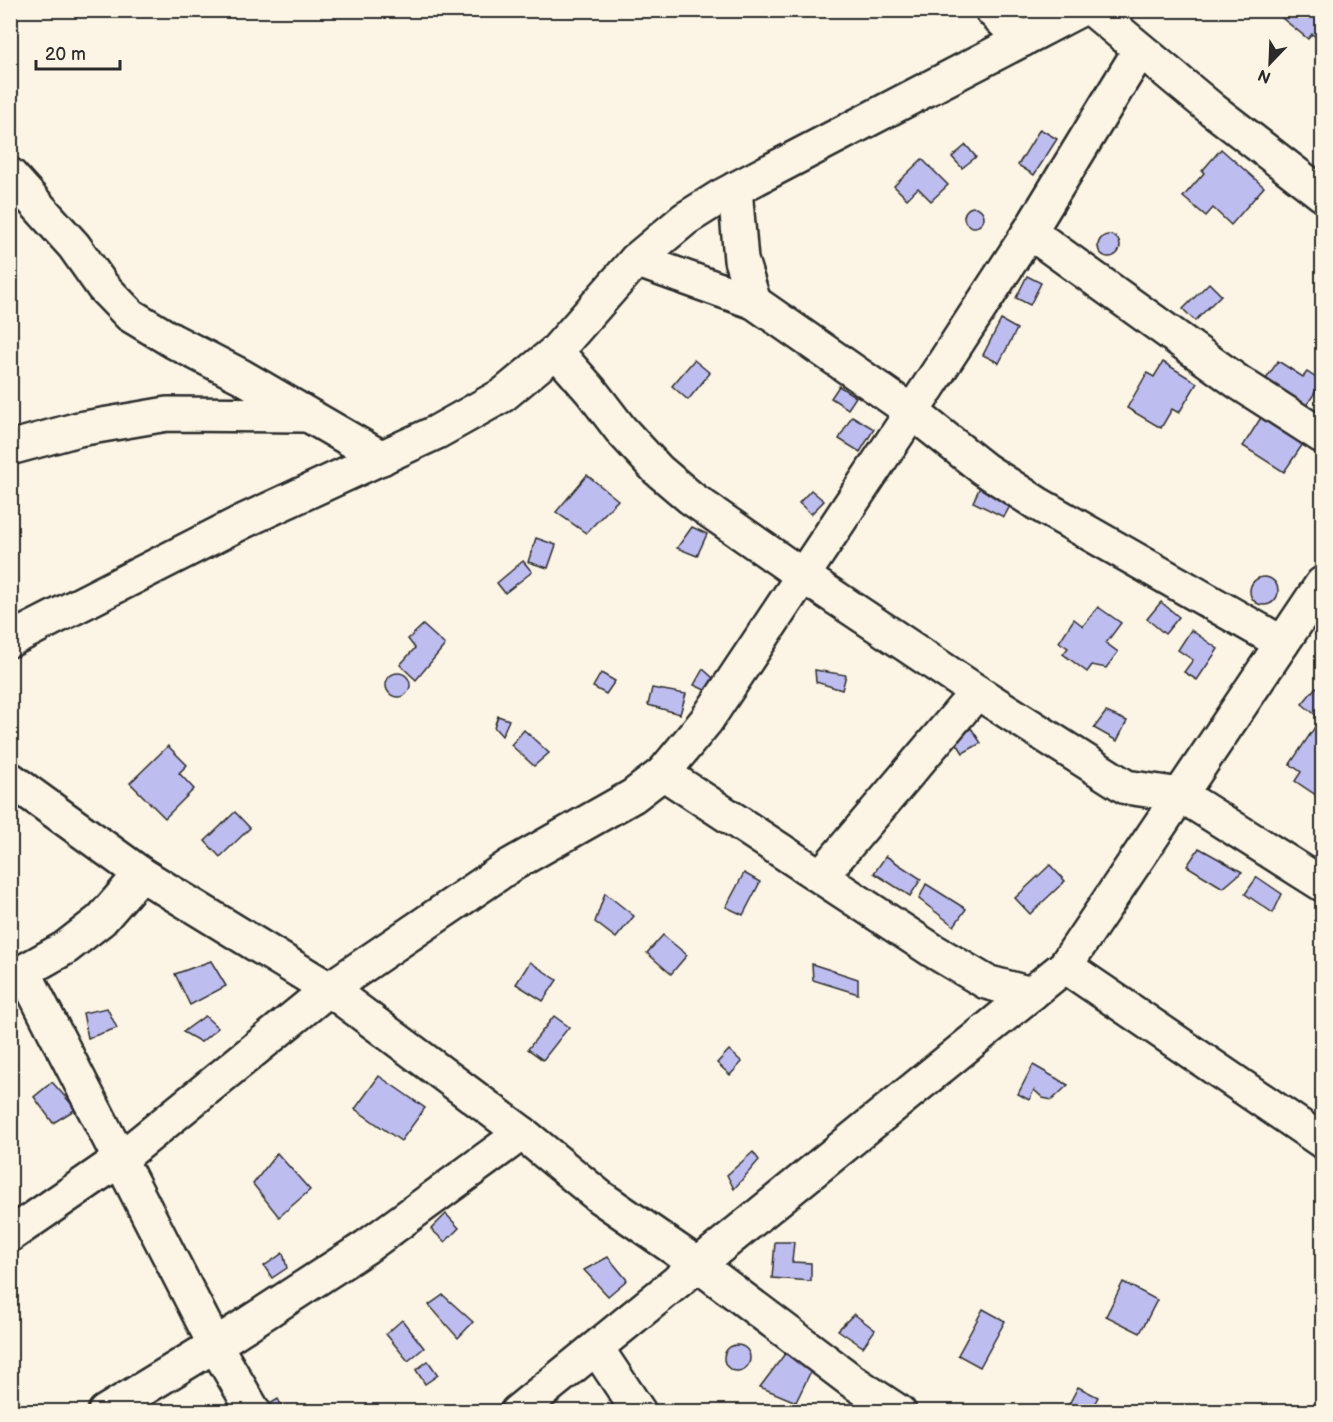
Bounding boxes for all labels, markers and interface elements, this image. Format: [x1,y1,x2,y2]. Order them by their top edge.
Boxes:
scale bar [36,33,120,71]
north arrow [1240,33,1300,93]
text: 20 m [45,44,86,65]
text: N [1255,64,1274,87]

